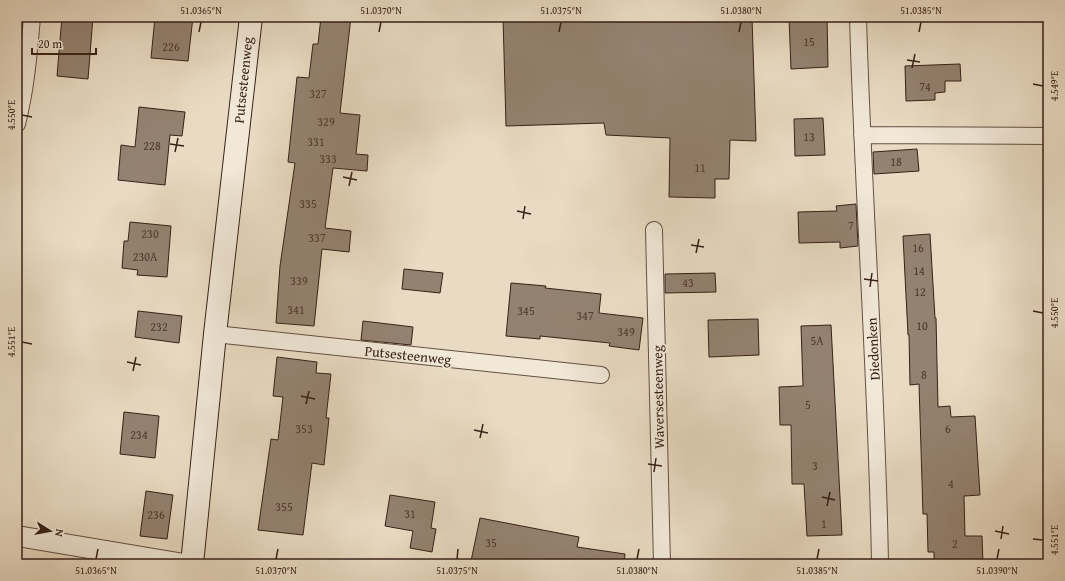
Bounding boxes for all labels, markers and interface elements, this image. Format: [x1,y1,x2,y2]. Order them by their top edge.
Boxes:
text: 51.0365°N [180,3,222,18]
text: 51.0370°N [360,3,402,18]
text: 51.0375°N [540,3,582,18]
text: 51.0380°N [720,3,762,18]
text: 51.0385°N [900,3,942,18]
scale bar [32,30,96,56]
house number: 15 [803,33,815,50]
text: 20 m [38,35,62,52]
street label: Putsesteenweg [229,36,257,124]
house number: 226 [162,38,180,55]
text: 4.549°E [1047,71,1062,101]
house number: 74 [919,78,931,95]
house number: 327 [309,85,327,102]
text: 4.550°E [4,100,19,130]
house number: 329 [317,113,335,130]
house number: 13 [803,128,815,145]
house number: 331 [307,133,325,150]
house number: 228 [143,137,161,154]
house number: 333 [319,150,337,167]
house number: 18 [890,153,902,170]
house number: 11 [694,159,706,176]
house number: 335 [299,195,317,212]
house number: 7 [848,217,854,234]
house number: 230 [141,225,159,242]
house number: 337 [308,229,326,246]
house number: 16 [912,239,924,256]
house number: 230A [133,248,158,265]
house number: 14 [913,262,925,279]
house number: 339 [290,272,308,289]
house number: 43 [682,274,694,291]
house number: 12 [914,283,926,300]
text: 4.550°E [1047,298,1062,328]
house number: 341 [287,301,305,318]
house number: 345 [517,302,535,319]
house number: 347 [576,307,594,324]
street label: Diedonken [861,317,885,381]
house number: 10 [916,317,928,334]
house number: 232 [150,318,168,335]
house number: 349 [617,323,635,340]
text: 4.551°E [4,327,19,357]
house number: 5A [810,332,824,349]
street label: Putsesteenweg [364,341,452,369]
street label: Waversesteenweg [647,345,669,449]
house number: 8 [921,366,927,383]
house number: 5 [805,396,811,413]
house number: 353 [295,420,313,437]
house number: 6 [945,420,951,437]
house number: 234 [130,426,148,443]
house number: 3 [812,457,818,474]
house number: 4 [948,475,954,492]
house number: 355 [275,498,293,515]
house number: 31 [404,505,416,522]
house number: 236 [147,506,165,523]
north arrow [30,511,70,551]
house number: 1 [821,515,827,532]
text: 4.551°E [1047,525,1062,555]
text: N [51,528,68,539]
house number: 35 [485,534,497,551]
house number: 2 [952,535,958,552]
text: 51.0365°N [75,563,117,578]
text: 51.0370°N [255,563,297,578]
text: 51.0375°N [436,563,478,578]
text: 51.0380°N [616,563,658,578]
text: 51.0385°N [796,563,838,578]
text: 51.0390°N [976,563,1018,578]

